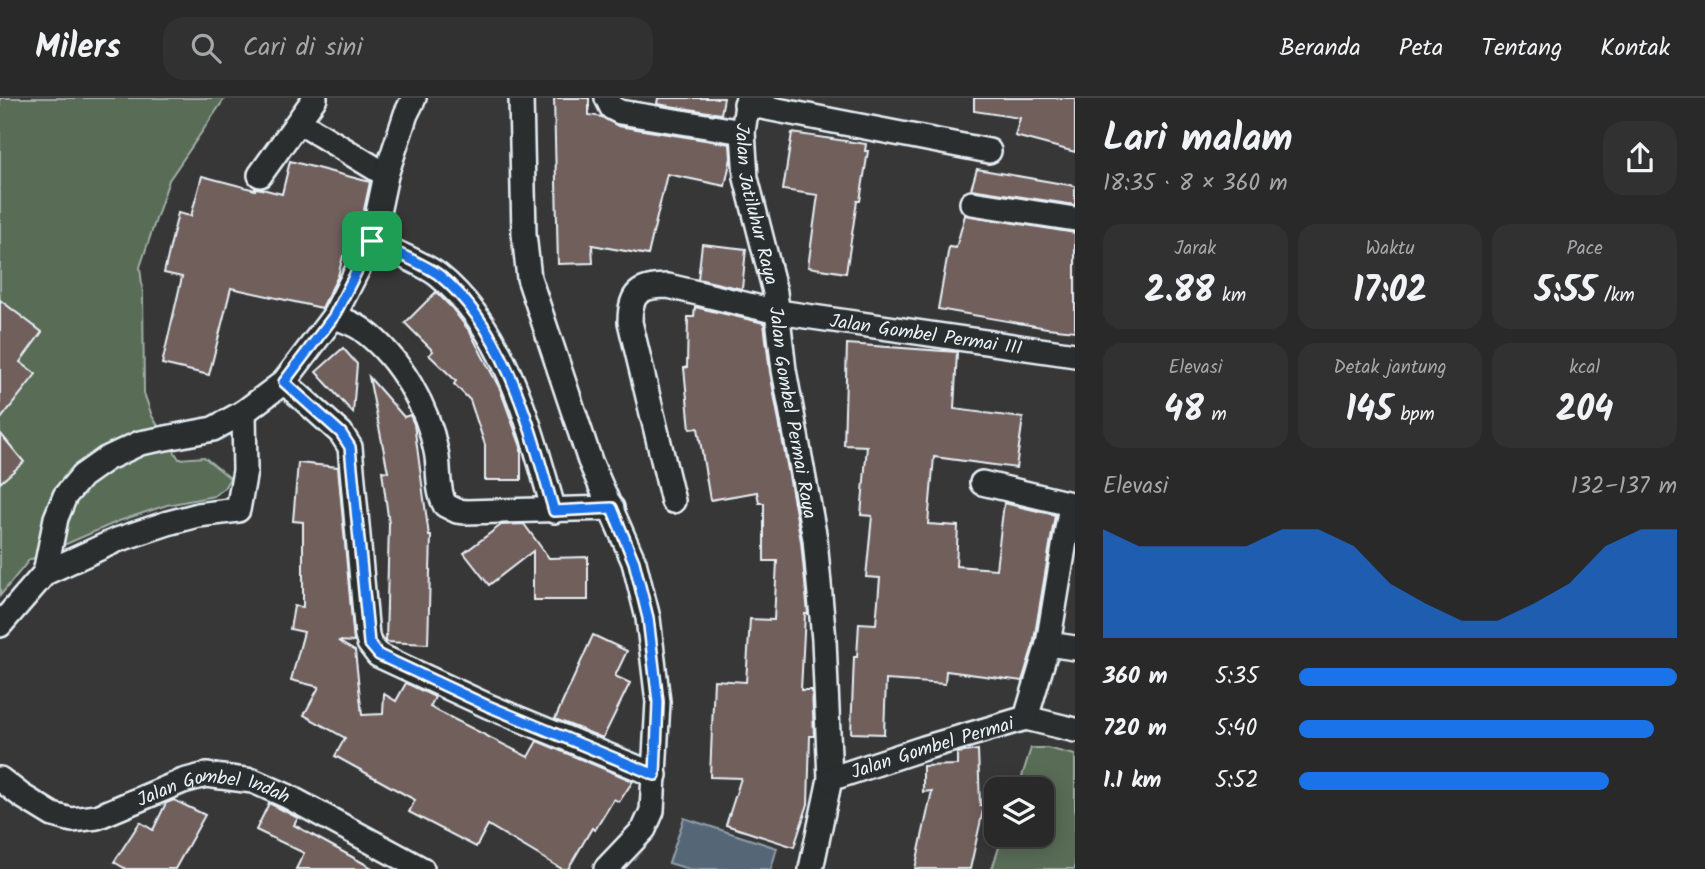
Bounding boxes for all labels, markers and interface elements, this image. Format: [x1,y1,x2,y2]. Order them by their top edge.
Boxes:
search box [163,17,653,80]
text: Milers [35,22,121,75]
text: Cari di sini [243,27,363,69]
icon: search [187,29,225,67]
text: Beranda [1279,29,1361,68]
text: Peta [1399,29,1443,68]
text: Tentang [1481,29,1562,68]
text: Kontak [1600,29,1670,68]
text: Lari malam [1103,110,1293,170]
street label: Jalan Jatiluhur Raya [726,121,786,288]
button: share [1603,121,1677,195]
text: 18:35 · 8 × 360 m [1103,166,1288,202]
pin [342,211,402,271]
icon: arrive [353,222,391,260]
text: Jarak [1174,234,1216,264]
text: Waktu [1365,234,1415,264]
text: Pace [1567,234,1603,264]
text: 2.88 [1144,264,1215,320]
text: 17:02 [1353,264,1427,320]
text: 5:55 [1535,264,1596,320]
text: km [1215,281,1246,311]
text: /km [1596,281,1635,311]
street label: Jalan Gombel Permai Raya [760,305,824,521]
street label: Jalan Gombel Permai III [828,307,1024,364]
text: Elevasi [1168,353,1222,383]
text: Detak jantung [1333,353,1447,383]
text: kcal [1569,353,1600,383]
text: 48 [1164,383,1204,439]
text: 145 [1345,383,1393,439]
text: 204 [1556,383,1613,439]
text: m [1204,400,1227,430]
text: bpm [1393,400,1435,430]
text: Elevasi [1103,469,1168,505]
text: 132–137 m [1571,469,1677,505]
text: 360 m [1103,659,1168,695]
text: 5:35 [1215,659,1259,695]
street label: Jalan Gombel Permai [847,709,1019,788]
text: 720 m [1103,711,1167,747]
text: 5:40 [1215,711,1257,747]
street label: Jalan Gombel Indah [133,762,294,816]
text: 1.1 km [1103,763,1161,799]
text: 5:52 [1215,763,1259,799]
map controls [984,777,1054,847]
button: layers [984,777,1054,847]

